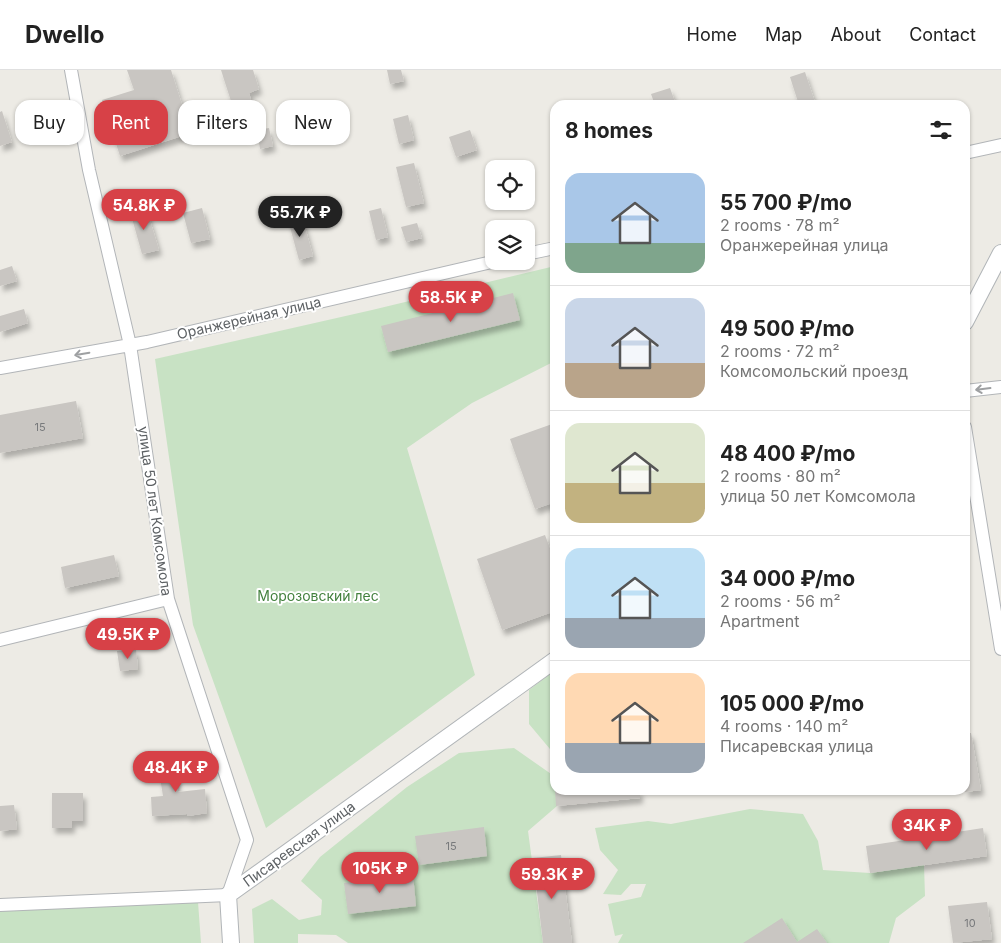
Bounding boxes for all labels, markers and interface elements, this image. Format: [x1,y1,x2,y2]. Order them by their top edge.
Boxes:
text: Dwello [25,20,104,49]
text: Home [687,24,737,45]
text: Map [765,24,802,45]
text: About [830,24,881,45]
text: Contact [909,24,976,45]
chip: Buy [15,100,84,145]
chip: Rent [94,100,168,145]
chip: Filters [178,100,266,145]
chip: New [276,100,350,145]
icon: filters [927,116,955,144]
text: 8 homes [565,118,653,143]
map controls [485,160,535,270]
button: locate [485,160,535,210]
pin: 54.8K ₽ [98,189,190,231]
text: 55 700 ₽/mo [720,190,852,215]
icon: home [605,193,665,253]
text: 54.8K ₽ [113,195,175,215]
pin: 55.7K ₽ [254,196,346,238]
text: 55.7K ₽ [269,202,331,222]
text: 2 rooms · 78 m² [720,215,840,235]
button: layers [485,220,535,270]
text: Оранжерейная улица [720,235,888,255]
pin: 58.5K ₽ [405,280,497,323]
text: 58.5K ₽ [420,287,482,307]
street label: Оранжерейная улица [175,293,323,342]
text: 49 500 ₽/mo [720,316,854,341]
icon: home [605,318,665,378]
text: 2 rooms · 72 m² [720,341,840,361]
one-way arrow [75,349,91,359]
text: Комсомольский проезд [720,361,908,381]
one-way arrow [975,384,991,394]
house number: 15 [34,420,46,434]
street label: улица 50 лет Комсомола [135,425,176,597]
text: 48 400 ₽/mo [720,441,855,466]
icon: home [605,443,665,503]
text: 2 rooms · 80 m² [720,466,841,486]
text: улица 50 лет Комсомола [720,486,916,506]
text: 34 000 ₽/mo [720,566,855,591]
icon: home [605,568,665,628]
park label: Морозовский лес [257,587,379,604]
text: 2 rooms · 56 m² [720,591,841,611]
text: Apartment [720,611,800,631]
pin: 49.5K ₽ [82,618,174,660]
text: 49.5K ₽ [96,624,160,644]
text: 105 000 ₽/mo [720,691,864,716]
icon: home [605,693,665,753]
text: 4 rooms · 140 m² [720,716,848,736]
text: Писаревская улица [720,736,873,756]
pin: 48.4K ₽ [130,750,222,793]
text: 48.4K ₽ [144,757,208,777]
street label: Писаревская улица [239,797,358,890]
pin: 34K ₽ [892,808,962,851]
text: 34K ₽ [903,815,951,835]
house number: 15 [445,839,457,853]
pin: 105K ₽ [339,852,421,894]
text: 105K ₽ [352,858,408,878]
pin: 59.3K ₽ [506,858,598,900]
text: 59.3K ₽ [521,864,583,884]
house number: 10 [964,916,976,930]

